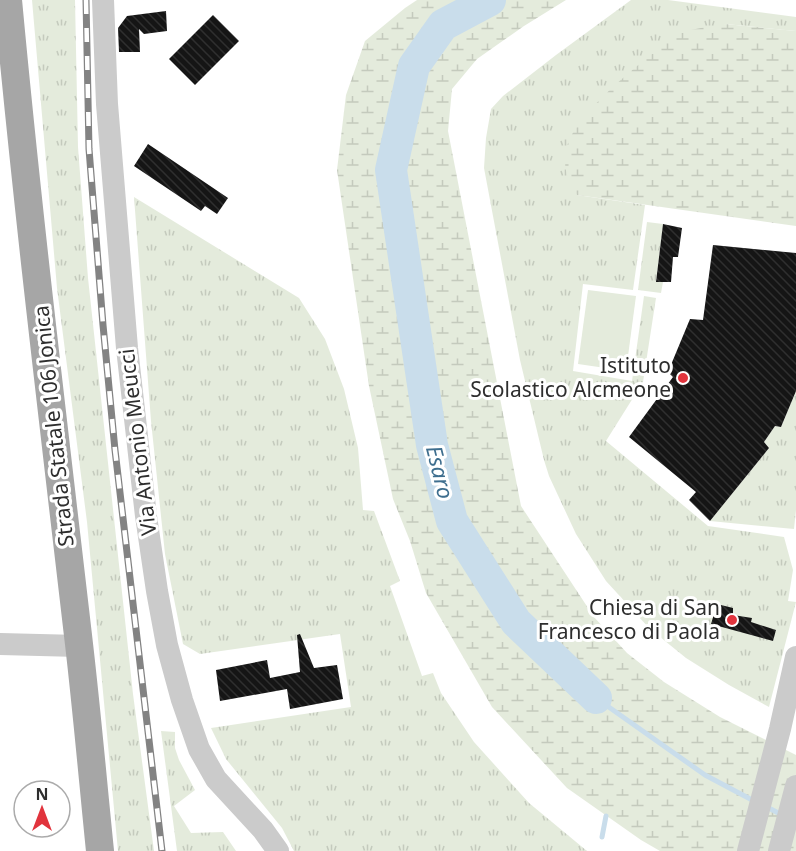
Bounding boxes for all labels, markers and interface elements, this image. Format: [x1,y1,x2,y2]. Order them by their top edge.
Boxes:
street label: Strada Statale 106 Jonica [26,304,80,548]
street label: Via Antonio Meucci [112,347,162,537]
place label: Istituto Scolastico Alcmeone [470,351,671,403]
marker: Istituto Scolastico Alcmeone [676,371,690,385]
water label: Esaro [420,442,462,502]
place label: Chiesa di San Francesco di Paola [538,593,720,645]
marker: Chiesa di San Francesco di Paola [725,613,739,627]
north arrow [12,779,72,839]
text: N [35,783,49,805]

